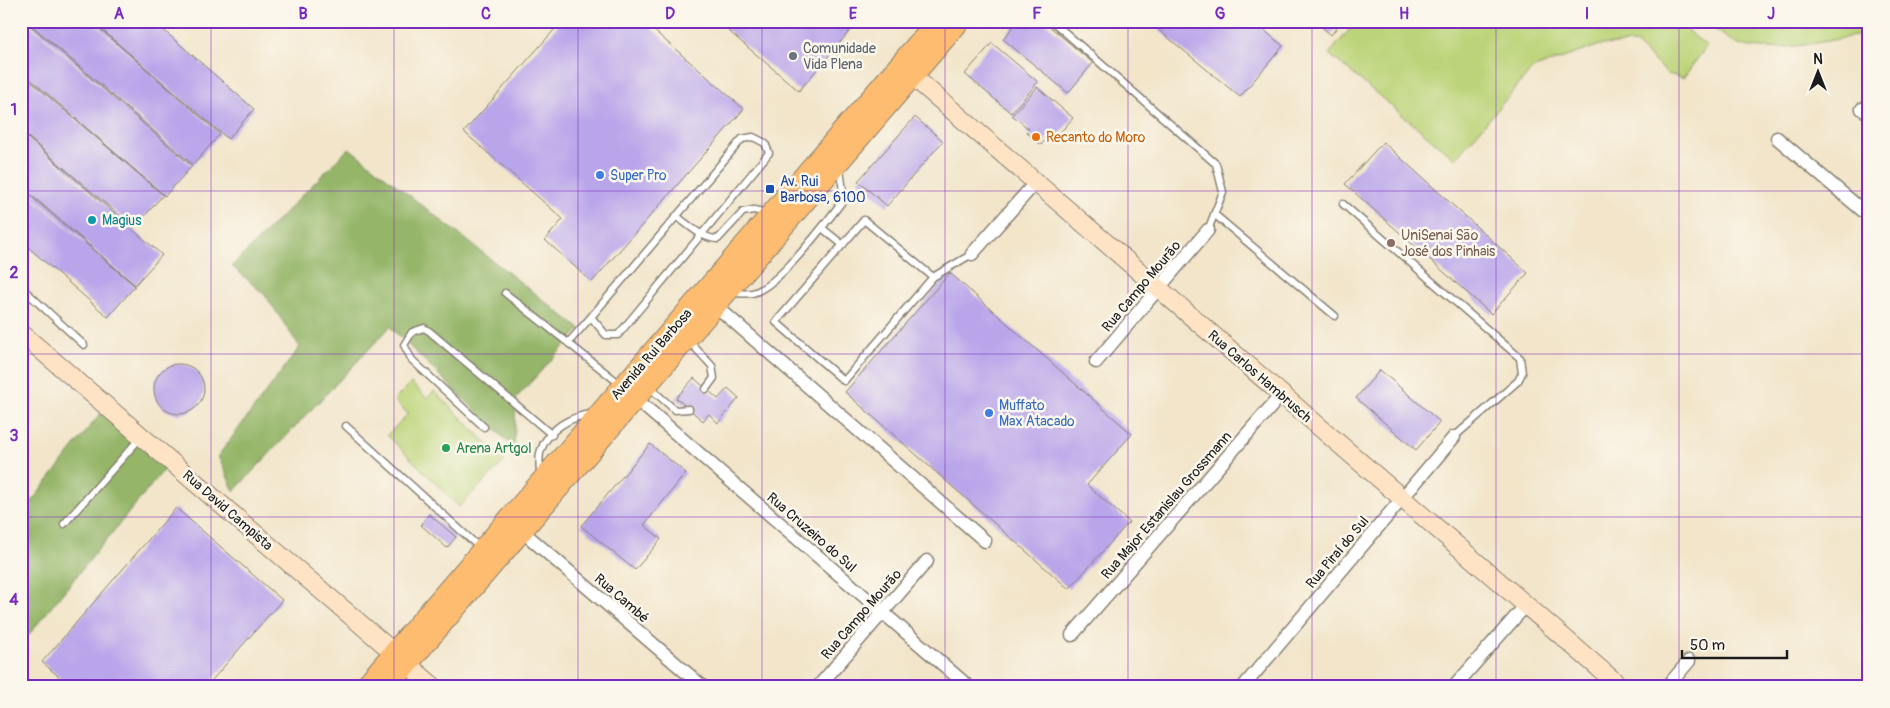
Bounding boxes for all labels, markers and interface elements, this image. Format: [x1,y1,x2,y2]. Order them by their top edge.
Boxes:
text: A [114,4,125,24]
text: B [298,4,308,24]
text: C [481,4,491,24]
text: D [665,4,675,24]
text: E [849,4,858,24]
text: F [1032,4,1042,24]
text: G [1215,4,1226,24]
text: H [1399,4,1409,24]
text: I [1585,4,1589,24]
text: J [1767,4,1775,24]
place label: Comunidade Vida Plena [803,40,876,73]
north arrow [1792,48,1842,98]
marker: Comunidade Vida Plena [787,50,799,62]
text: N [1813,51,1823,68]
text: 1 [11,100,17,120]
place label: Recanto do Moro [1046,129,1146,146]
marker: Recanto do Moro [1030,131,1042,143]
place label: Super Pro [610,167,667,184]
marker: Super Pro [594,169,606,181]
place label: Av. Rui Barbosa, 6100 [780,173,866,206]
marker: Av. Rui Barbosa, 6100 [764,183,776,195]
place label: Magius [102,212,142,229]
marker: Magius [86,214,98,226]
place label: UniSenai São José dos Pinhais [1401,227,1496,260]
street label: Rua Campo Mourão [1098,237,1185,335]
marker: UniSenai São José dos Pinhais [1385,237,1397,249]
text: 2 [10,263,19,283]
street label: Avenida Rui Barbosa [607,305,696,403]
street label: Rua Carlos Hambrusch [1204,327,1315,426]
place label: Muffato Max Atacado [999,397,1075,430]
marker: Muffato Max Atacado [983,407,995,419]
text: 3 [10,426,19,446]
street label: Rua Major Estanislau Grossmann [1098,428,1235,583]
place label: Arena Artgol [456,440,532,457]
marker: Arena Artgol [440,442,452,454]
street label: Rua David Campista [179,467,276,554]
street label: Rua Cruzeiro do Sul [763,489,860,576]
street label: Rua Piraí do Sul [1302,513,1373,592]
street label: Rua Campo Mourão [818,565,905,663]
street label: Rua Cambé [591,570,652,627]
text: 4 [9,590,19,610]
scale bar [1682,628,1788,660]
text: 50 m [1690,636,1725,655]

